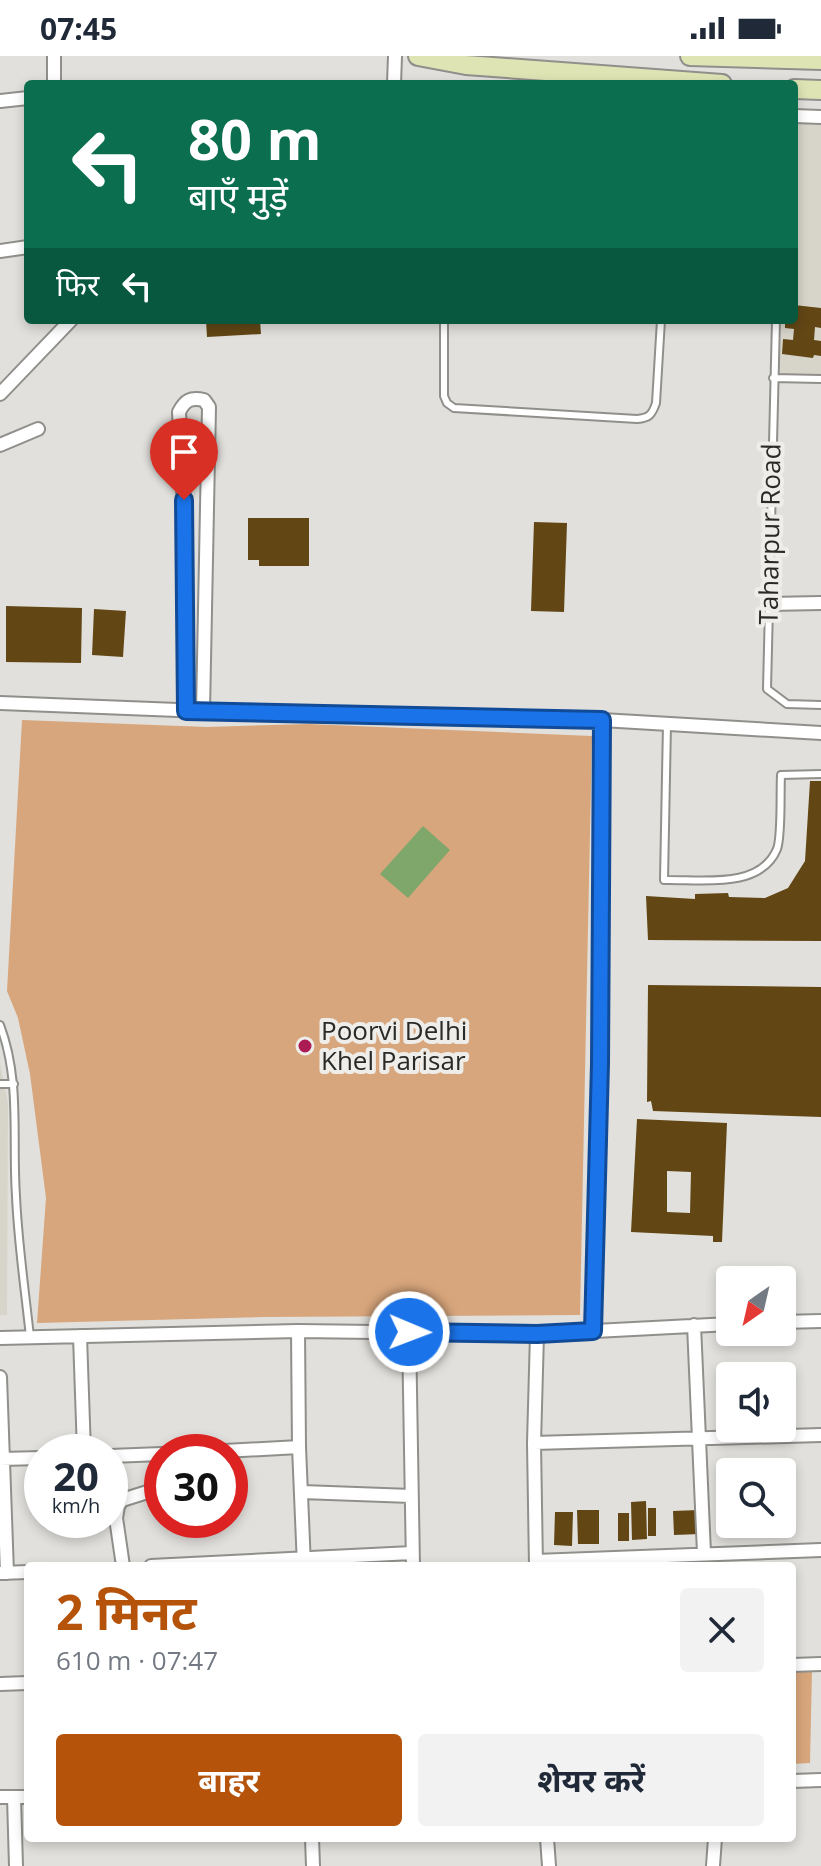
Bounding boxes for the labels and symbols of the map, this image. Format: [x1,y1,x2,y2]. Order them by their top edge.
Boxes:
pin [150,418,218,500]
street label: Taharpur Road [749,443,789,625]
place label: Poorvi Delhi Khel Parisar [321,1012,467,1078]
marker: Poorvi Delhi Khel Parisar [296,1037,314,1055]
north arrow [716,1266,796,1346]
position arrow [367,1290,451,1374]
speed limit sign: 30 [144,1434,248,1538]

